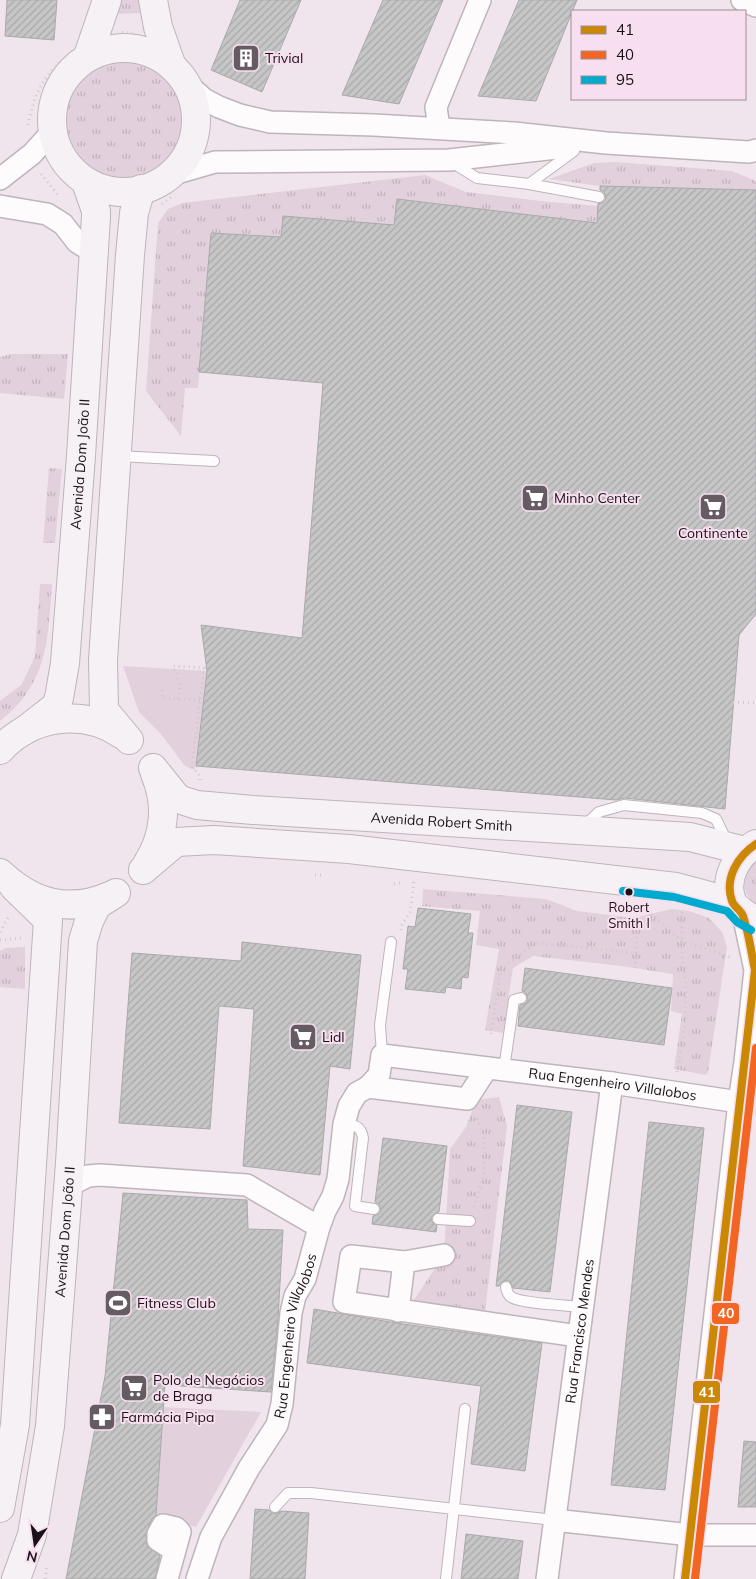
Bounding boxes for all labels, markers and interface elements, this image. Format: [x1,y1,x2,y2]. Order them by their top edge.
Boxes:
legend [571,10,746,100]
text: 41 [616,20,634,39]
building icon: Trivial [231,43,261,73]
text: 40 [616,45,634,64]
place label: Trivial [265,49,303,67]
text: 95 [616,70,634,89]
street label: Avenida Dom João II [66,398,94,530]
supermarket icon: Minho Center [520,483,550,513]
place label: Minho Center [554,489,641,507]
supermarket icon: Continente [698,492,728,522]
place label: Continente [678,524,748,542]
street label: Avenida Robert Smith [370,808,513,835]
marker: Robert Smith I [624,887,634,897]
place label: Robert Smith I [608,899,650,931]
supermarket icon: Lidl [288,1022,318,1052]
place label: Lidl [322,1028,345,1046]
street label: Rua Engenheiro Villalobos [528,1064,698,1105]
street label: Avenida Dom João II [51,1166,79,1298]
street label: Rua Engenheiro Villalobos [270,1251,320,1420]
street label: Rua Francisco Mendes [561,1258,598,1405]
sports icon: Fitness Club [103,1288,133,1318]
place label: Fitness Club [137,1294,216,1312]
line badge: 40 [711,1302,740,1325]
text: 40 [718,1304,734,1322]
place label: Polo de Negócios de Braga [153,1371,264,1405]
supermarket icon: Polo de Negócios de Braga [119,1373,149,1403]
line badge: 41 [692,1380,721,1404]
text: 41 [699,1383,715,1401]
pharmacy icon: Farmácia Pipa [87,1402,117,1432]
place label: Farmácia Pipa [121,1408,214,1426]
north arrow [10,1519,60,1569]
text: N [25,1547,39,1567]

